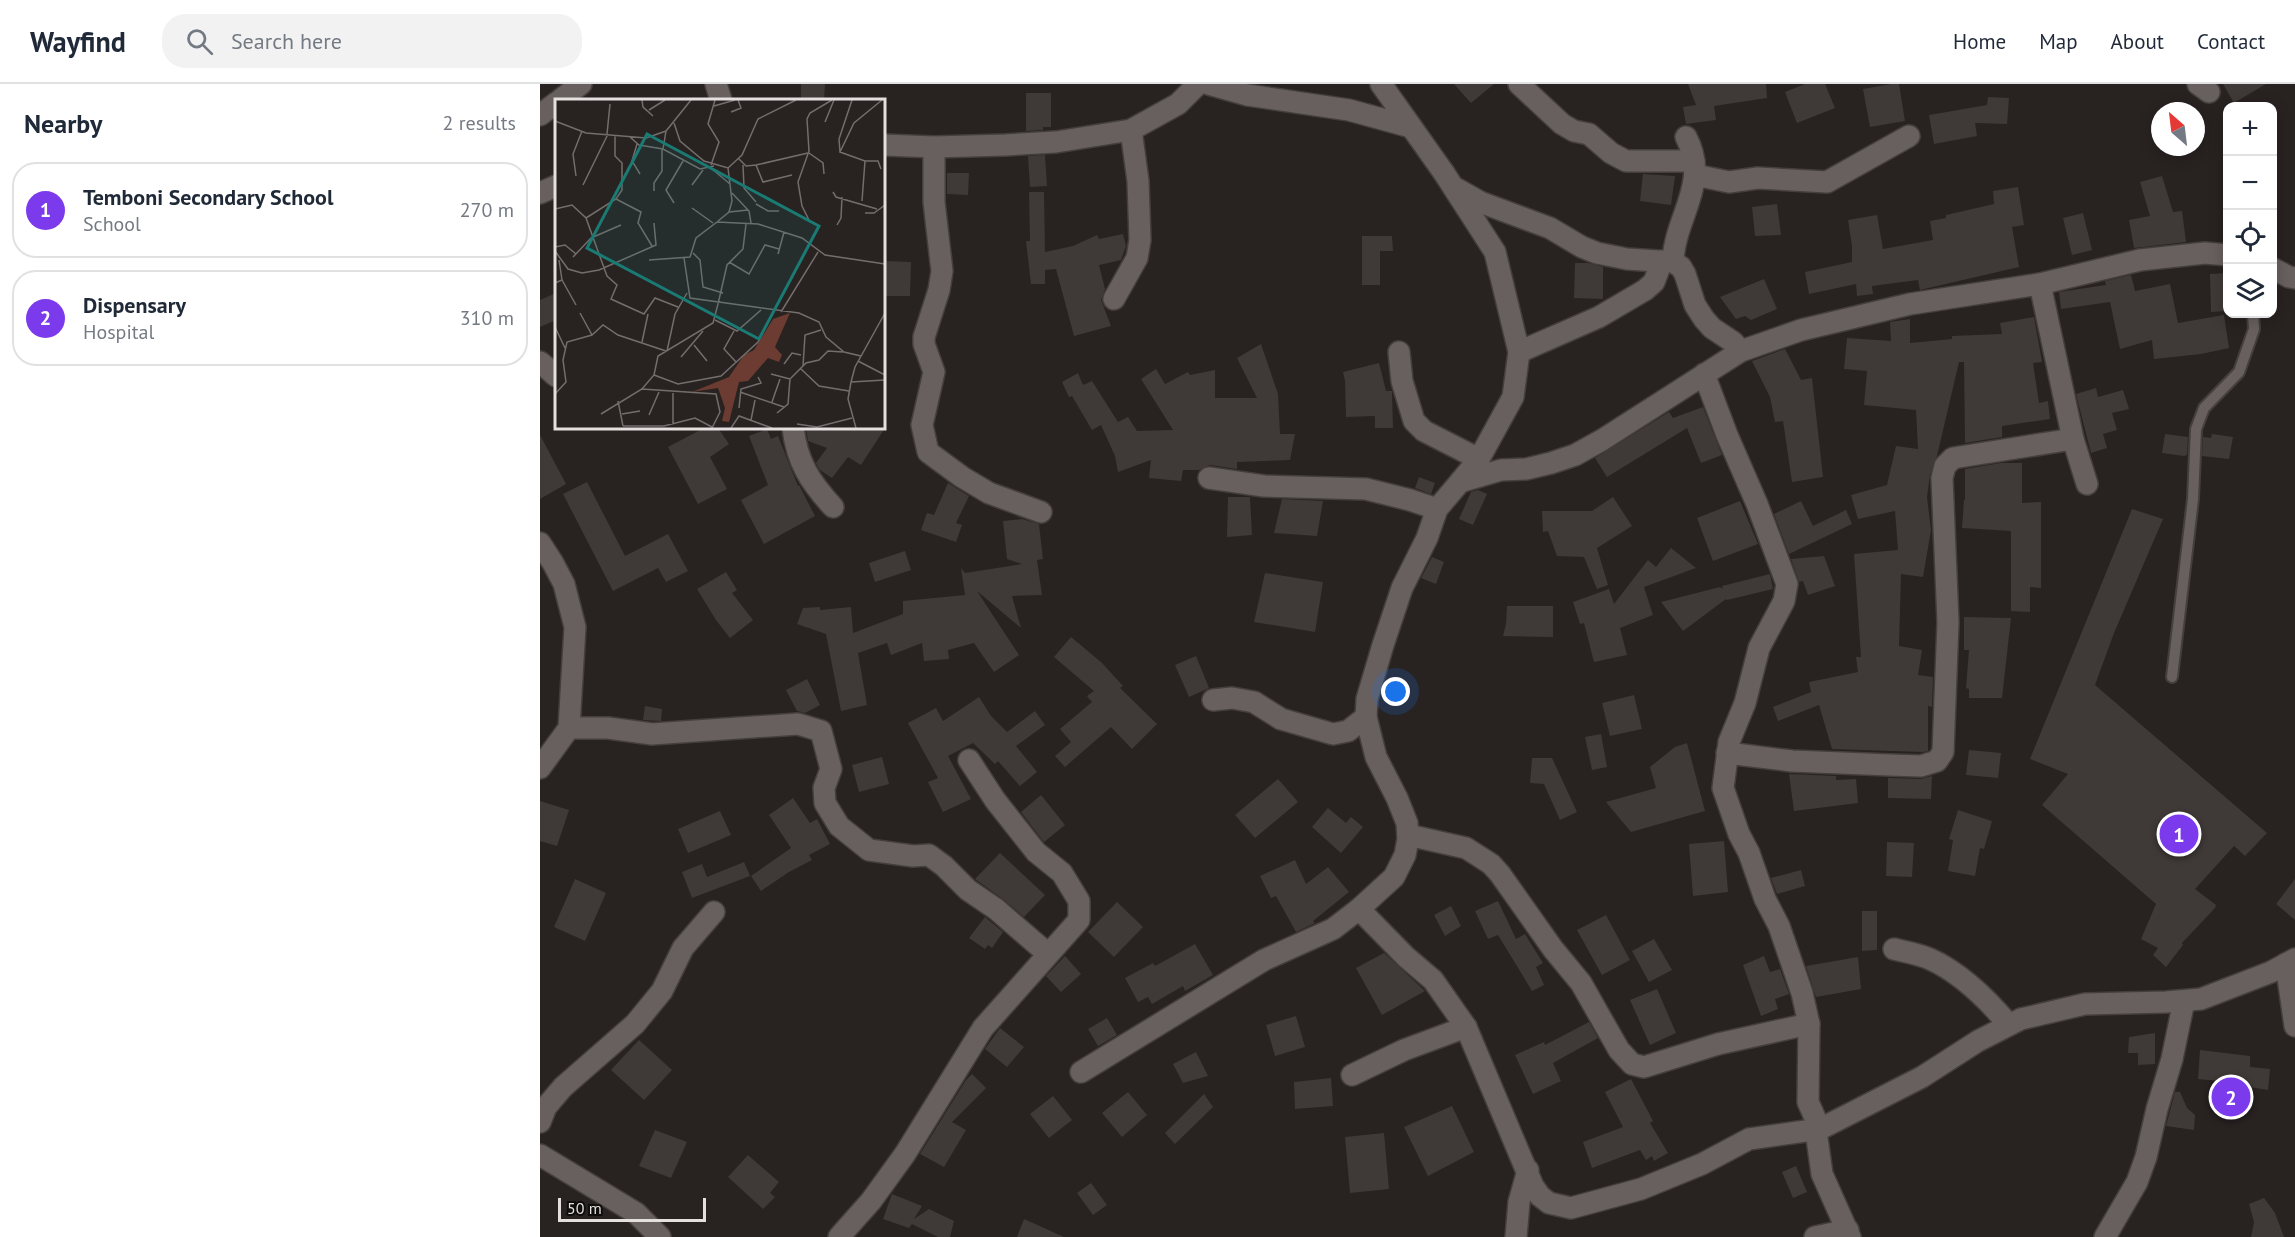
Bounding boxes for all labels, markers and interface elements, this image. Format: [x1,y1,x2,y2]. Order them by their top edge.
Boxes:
search box [162,14,582,68]
text: Wayfind [30,23,126,60]
icon: search [183,25,216,58]
text: Search here [231,27,342,55]
text: Home [1953,28,2006,55]
text: Map [2039,28,2078,55]
text: About [2111,28,2164,55]
text: Contact [2197,28,2265,55]
inset map [555,99,885,429]
north arrow [2151,102,2205,156]
map controls [2223,102,2277,318]
button: + [2223,102,2277,156]
text: Nearby [24,107,102,140]
text: 2 results [443,110,516,136]
button: − [2223,156,2277,210]
text: Temboni Secondary School [83,183,333,211]
text: 1 [40,197,51,223]
text: 270 m [460,197,514,223]
button: locate [2223,210,2277,264]
text: School [83,211,141,237]
button: layers [2223,264,2277,318]
text: Dispensary [83,291,186,319]
text: 2 [40,305,51,331]
text: 310 m [460,305,514,331]
text: Hospital [83,319,154,345]
your location [1381,677,1410,706]
pin: 1 [2160,812,2198,856]
pin: 2 [2212,1074,2250,1120]
scale bar [558,1195,706,1222]
text: 50 m [567,1198,602,1218]

